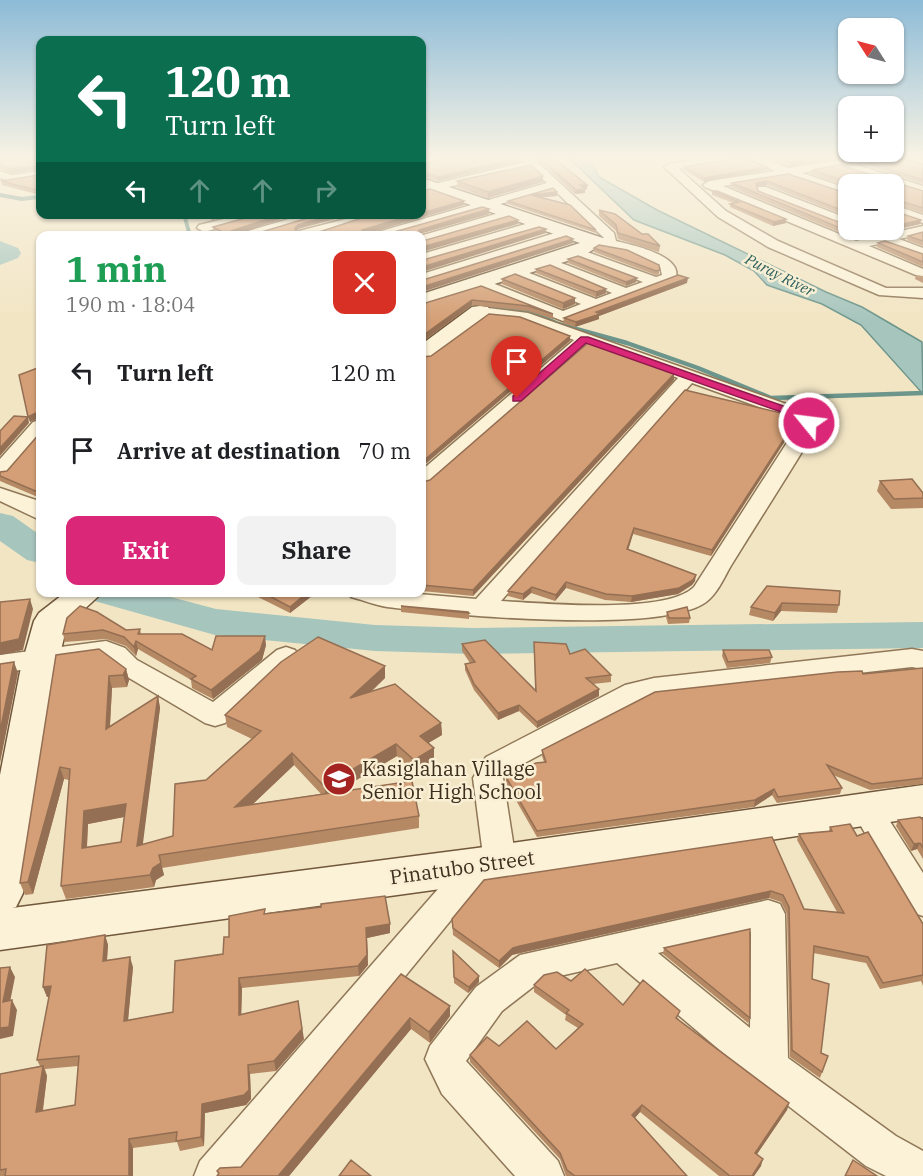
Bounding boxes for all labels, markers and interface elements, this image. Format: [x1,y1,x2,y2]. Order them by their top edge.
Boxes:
north arrow [838,18,904,84]
map controls [838,18,904,240]
text: 120 m [165,54,291,109]
icon: left [66,60,144,138]
button: + [838,96,904,162]
text: Turn left [165,107,276,142]
icon: left [120,174,153,207]
icon: ahead [183,174,216,207]
icon: ahead [246,174,279,207]
icon: right [309,174,342,207]
button: − [838,174,904,240]
text: 1 min [66,245,167,292]
water label: Puray River [741,249,818,301]
button: close [333,251,396,314]
text: 190 m · 18:04 [66,291,195,318]
pin [491,336,542,398]
icon: arrive [500,345,533,378]
icon: left [66,356,99,389]
text: Turn left [117,358,213,387]
text: 120 m [330,358,396,387]
position arrow [777,391,841,455]
icon: arrive [66,434,99,467]
text: Arrive at destination [117,436,340,465]
text: 70 m [358,436,411,465]
button: Exit [66,516,225,585]
button: Share [237,516,396,585]
place label: Kasiglahan Village Senior High School [362,755,542,805]
school or university icon: Kasiglahan Village Senior High School [321,761,357,797]
street label: Pinatubo Street [388,843,536,891]

